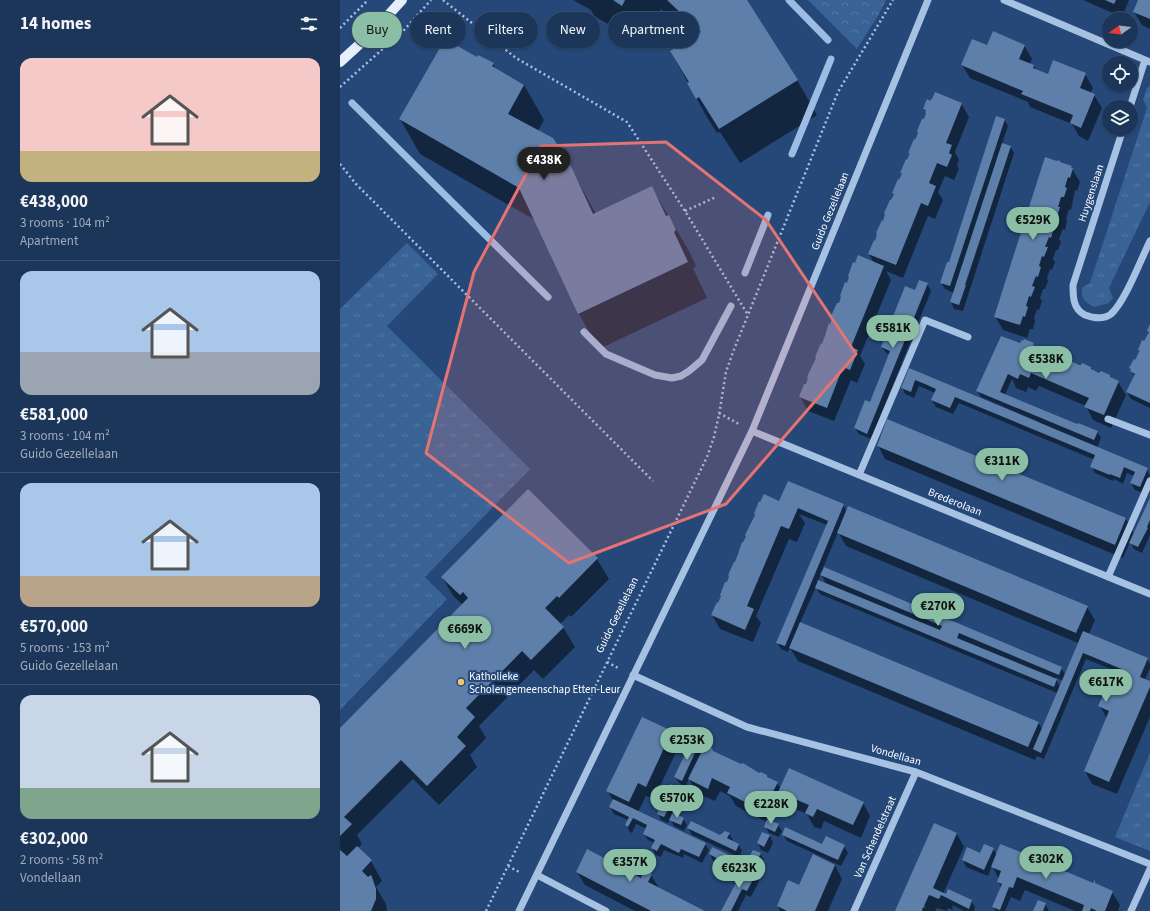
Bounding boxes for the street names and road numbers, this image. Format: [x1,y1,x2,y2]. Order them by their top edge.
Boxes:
street label: Huygenslaan [1075,162,1107,224]
street label: Guido Gezellelaan [807,170,853,252]
street label: Brederolaan [926,484,984,520]
street label: Guido Gezellelaan [592,574,642,656]
street label: Vondellaan [869,741,923,769]
street label: Van Schendelstraat [850,793,900,880]

